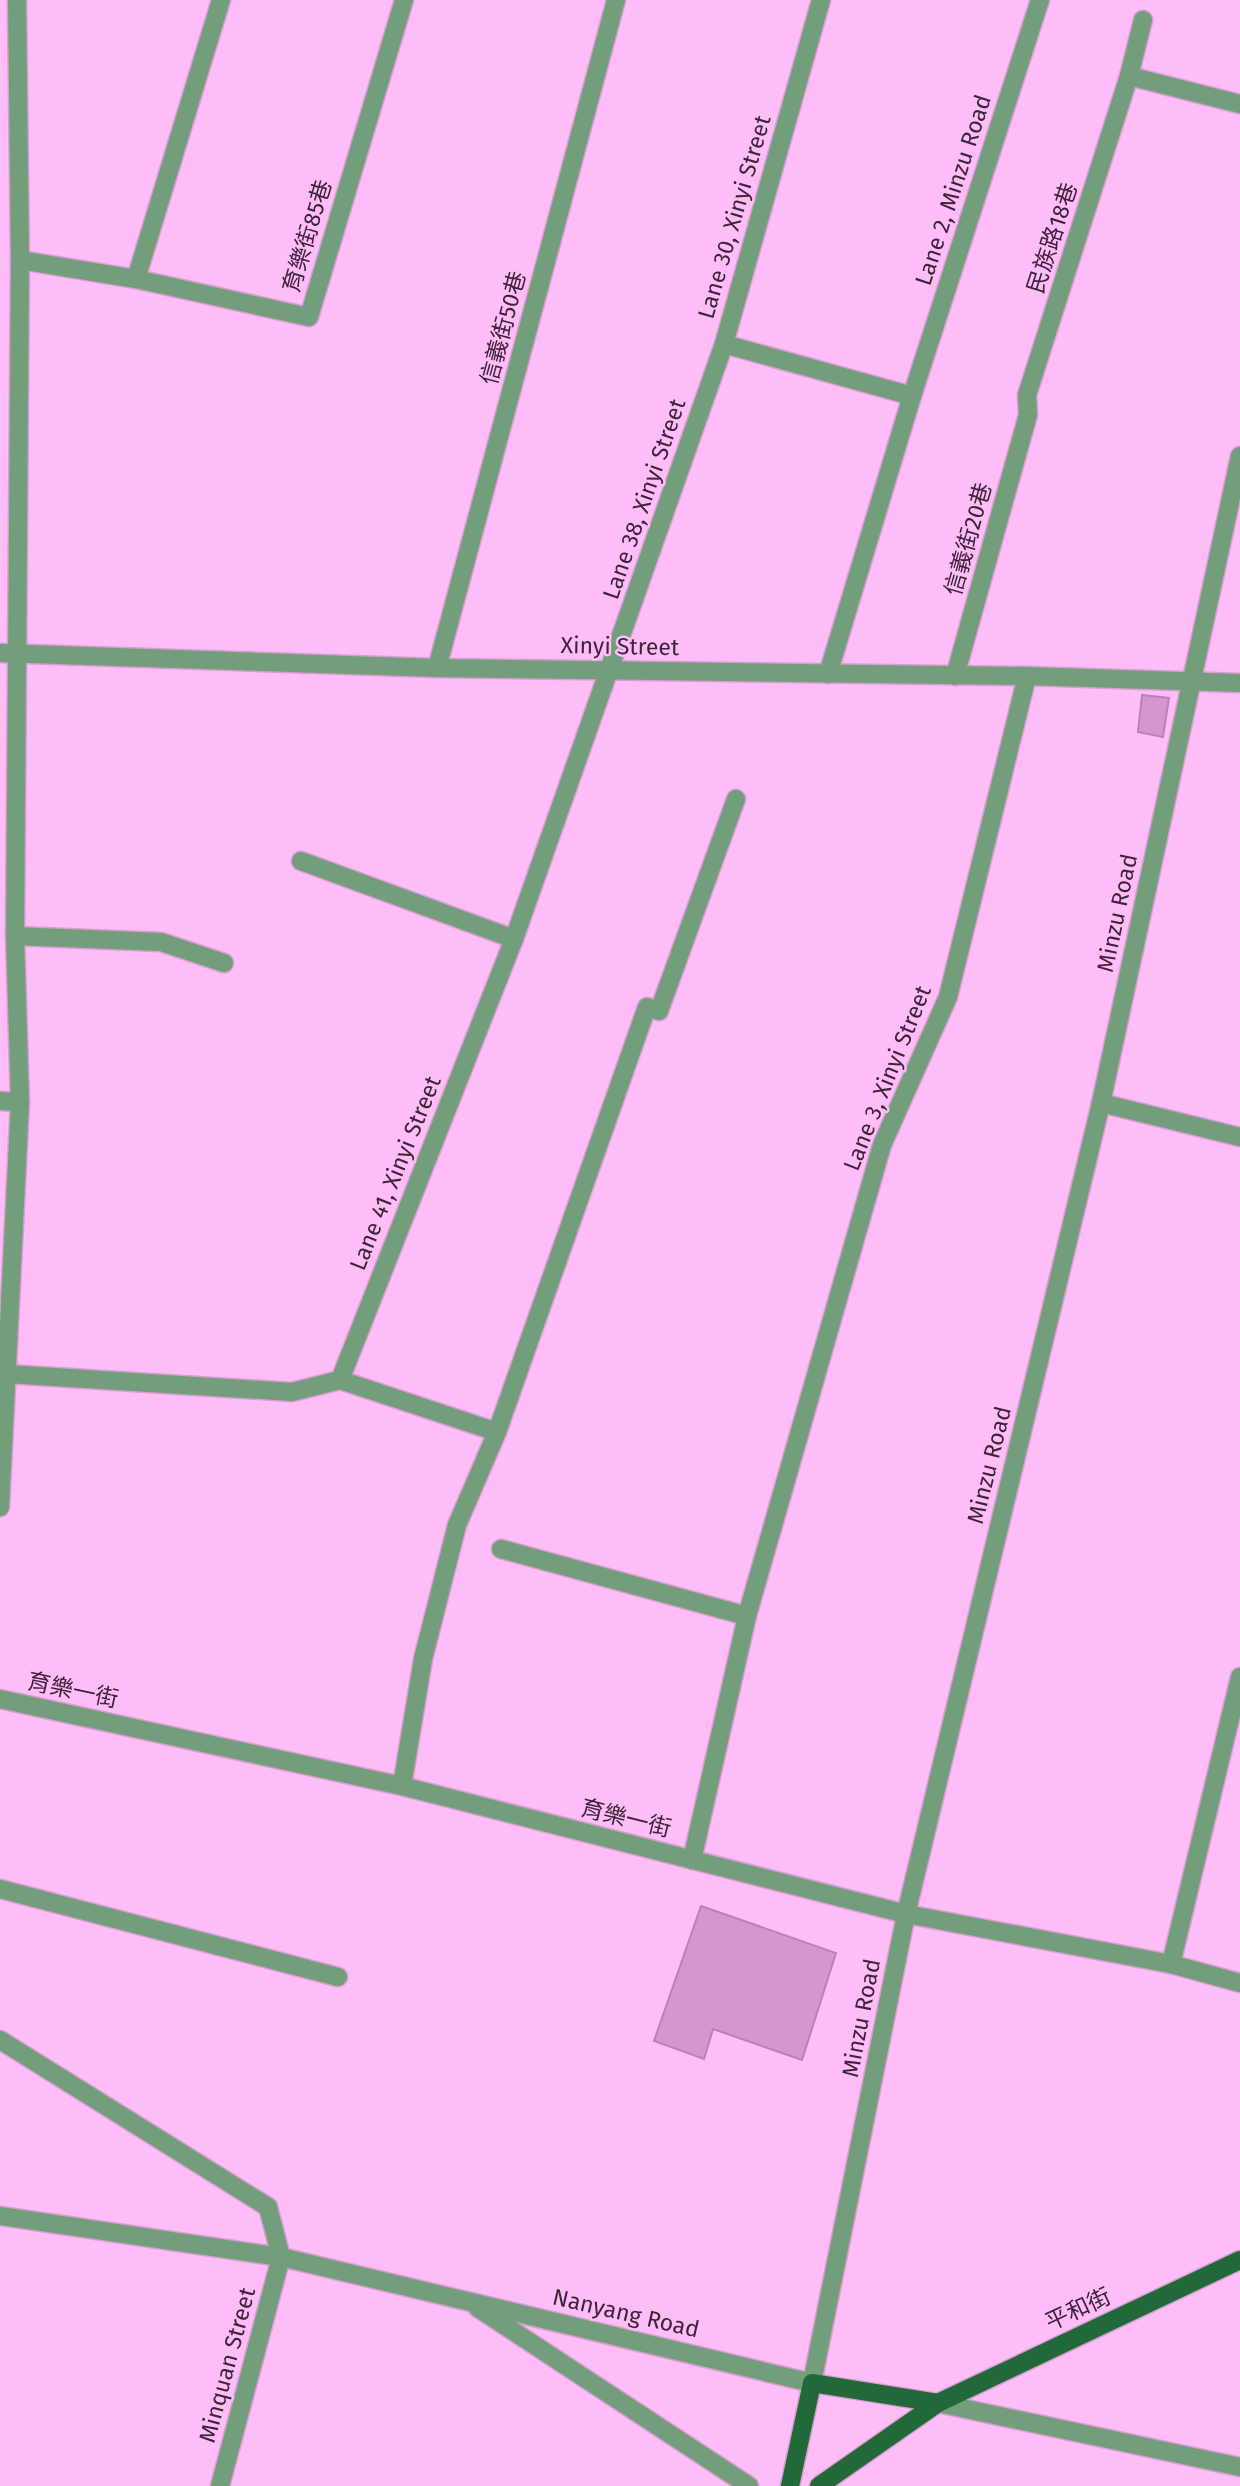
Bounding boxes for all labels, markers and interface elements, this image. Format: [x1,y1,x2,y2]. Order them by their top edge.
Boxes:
street label: Lane 2, Minzu Road [909,91,997,289]
street label: Lane 30, Xinyi Street [692,111,777,322]
street label: 育樂街85巷 [277,176,337,296]
street label: 民族路18巷 [1021,179,1083,297]
street label: 信義街50巷 [474,268,532,388]
street label: Lane 38, Xinyi Street [597,394,692,603]
street label: 信義街20巷 [939,479,997,599]
street label: Xinyi Street [560,631,680,661]
street label: Minzu Road [1091,851,1143,975]
street label: Lane 3, Xinyi Street [837,981,937,1175]
street label: Lane 41, Xinyi Street [343,1071,447,1274]
street label: Minzu Road [961,1403,1017,1527]
street label: 育樂一街 [25,1667,121,1713]
street label: 育樂一街 [578,1793,674,1843]
street label: Minzu Road [836,1956,886,2080]
street label: 平和街 [1041,2282,1115,2336]
street label: Nanyang Road [550,2283,702,2343]
street label: Minquan Street [193,2284,261,2446]

